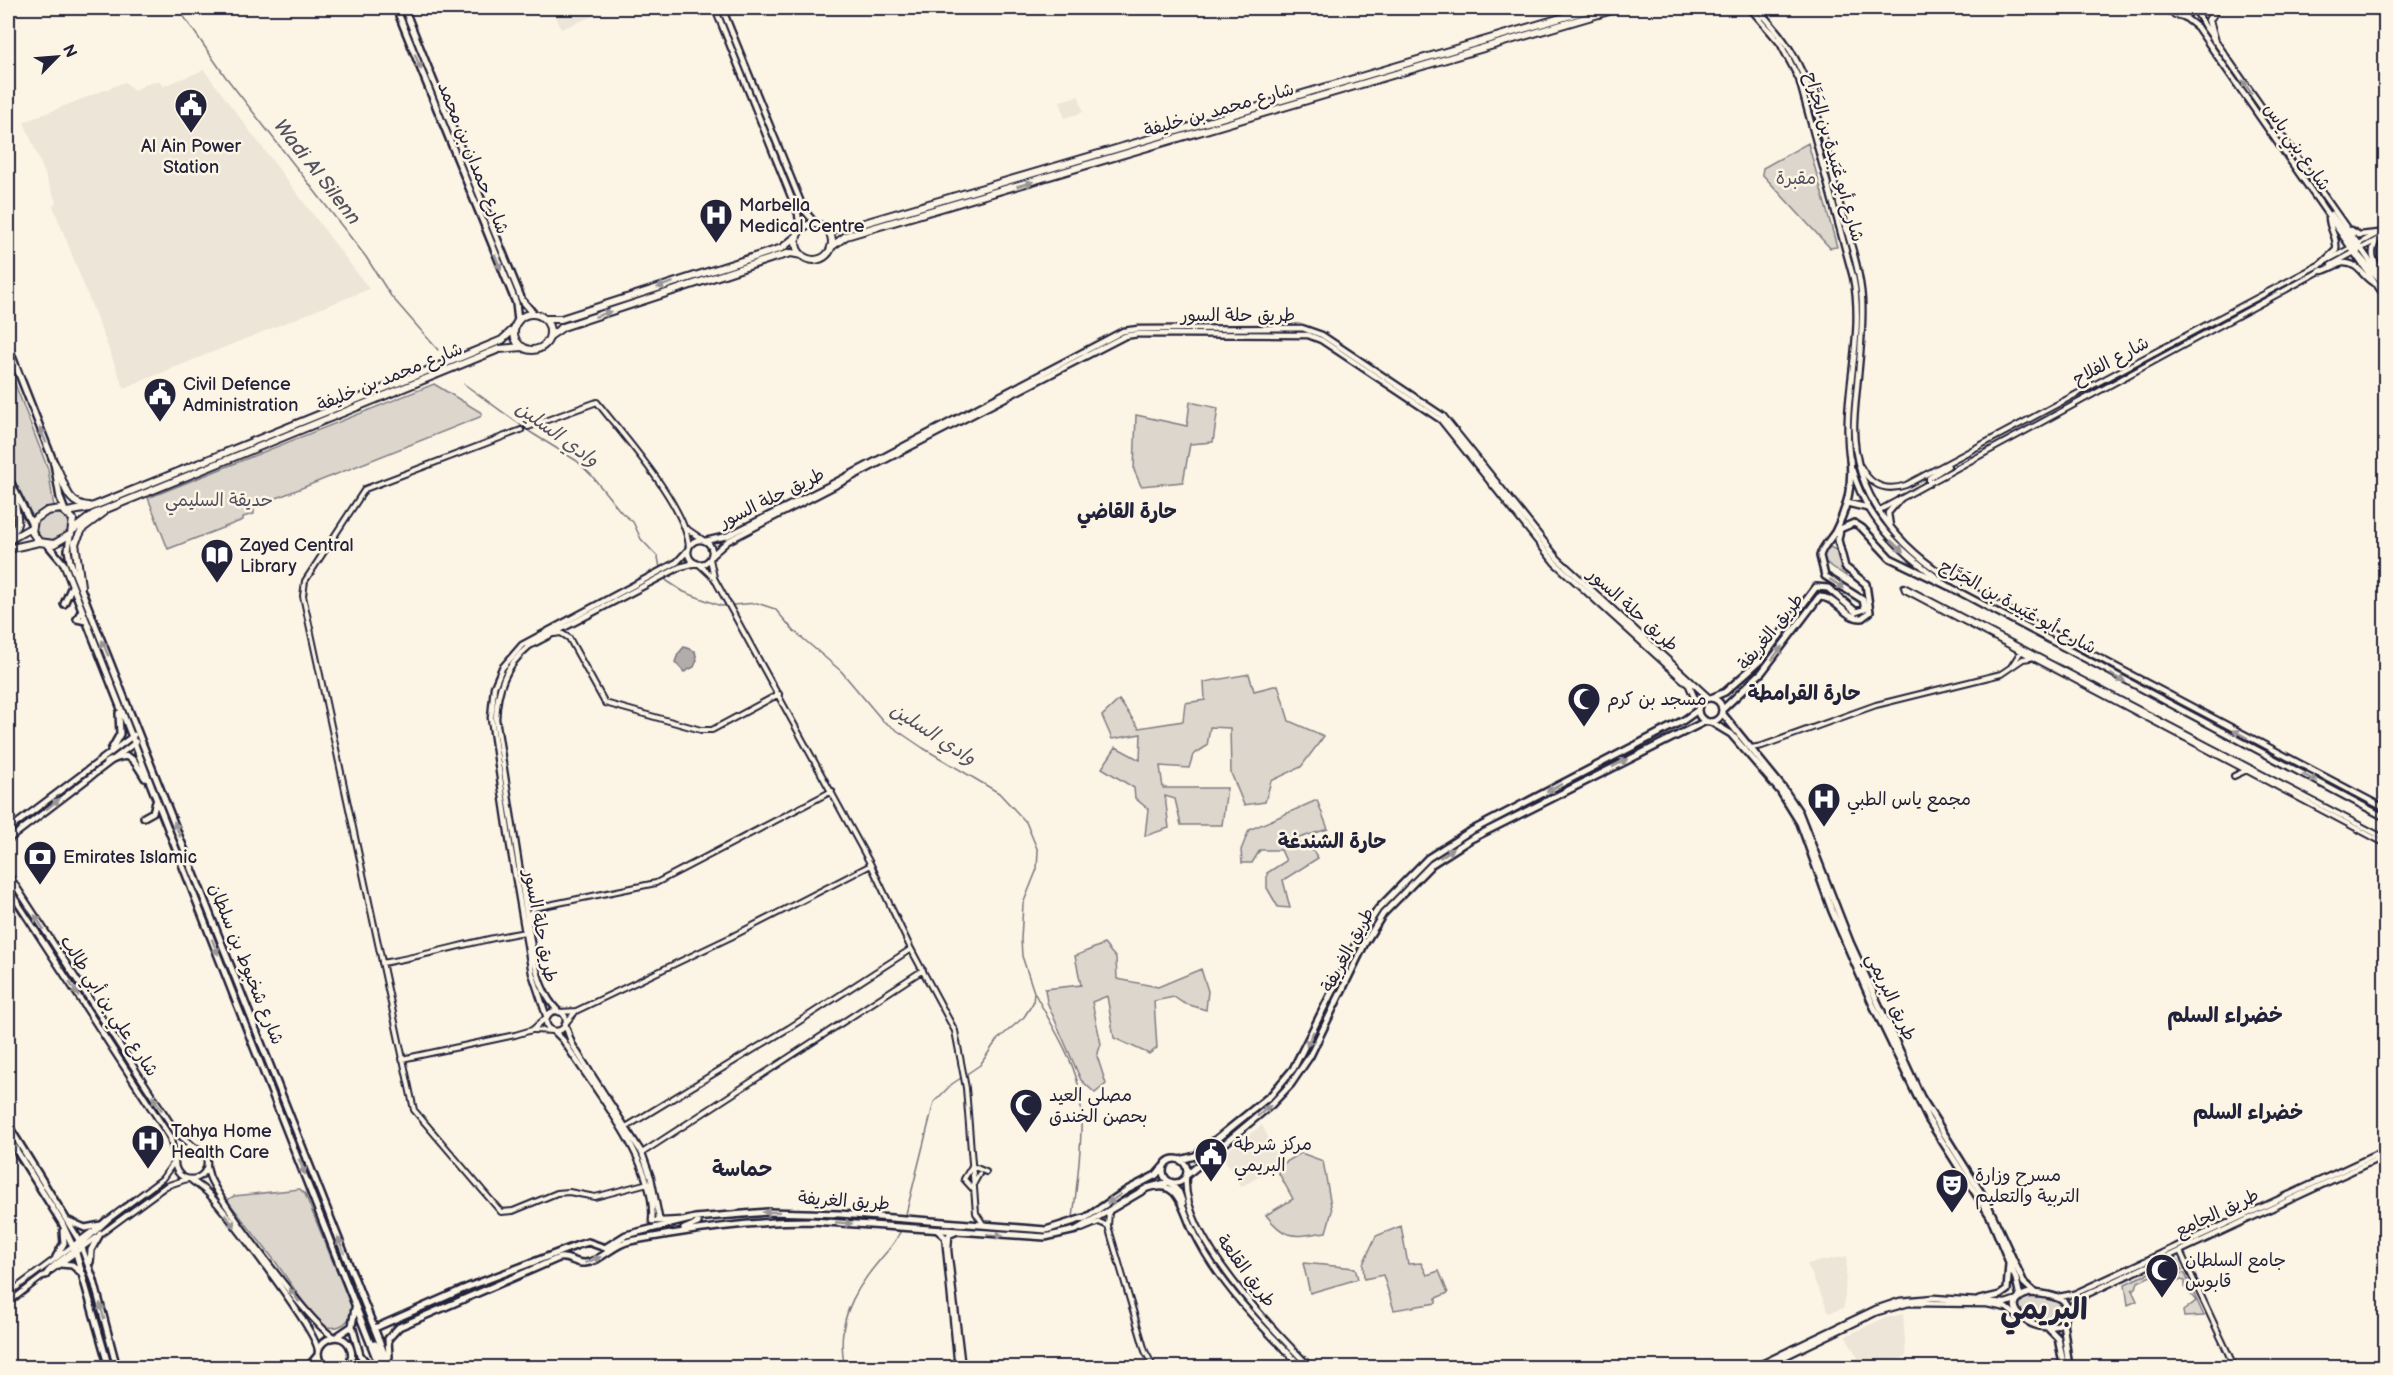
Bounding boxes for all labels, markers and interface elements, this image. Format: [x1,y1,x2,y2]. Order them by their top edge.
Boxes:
north arrow [27,27,87,87]
text: N [58,42,80,61]
one-way arrow [413,53,423,71]
street label: شارع أبو عُبَيدة بن الجَرَّاح [1799,70,1868,245]
street label: شارع حمدان بن محمد [432,79,513,238]
street label: شارع محمد بن خليفة [1142,79,1297,142]
one-way arrow [2241,79,2253,95]
public building icon: Al Ain Power Station [173,87,209,134]
street label: شارع بني ياس [2255,99,2335,198]
water label: Wadi Al Silenn [268,114,366,230]
place label: Al Ain Power Station [141,136,241,178]
park label: مقبرة [1776,168,1816,189]
one-way arrow [1016,179,1034,188]
place label: Marbella Medical Centre [739,195,865,237]
hospital icon: Marbella Medical Centre [698,197,734,244]
one-way arrow [494,253,504,271]
one-way arrow [656,281,674,291]
street label: طريق حلة السور [1179,305,1295,326]
one-way arrow [594,308,612,318]
street label: شارع الفلاح [2069,332,2153,391]
street label: شارع محمد بن خليفة [314,338,466,417]
place label: Civil Defence Administration [183,374,298,416]
public building icon: Civil Defence Administration [142,376,178,423]
water label: وادي السلين [509,396,604,474]
one-way arrow [38,426,47,444]
street label: طريق حلة السور [714,463,828,533]
park label: حديقة السليمي [165,490,273,516]
district label: حارة القاضي [1077,500,1177,529]
place label: Zayed Central Library [239,535,354,577]
library icon: Zayed Central Library [199,537,235,584]
one-way arrow [1890,539,1905,553]
street label: شارع أبو عُبَيدة بن الجَرَّاح [1936,555,2100,660]
street label: طريق حلة السور [1582,563,1683,656]
one-way arrow [1829,578,1845,590]
street label: طريق الغريفة [1734,590,1808,674]
one-way arrow [100,639,109,657]
one-way arrow [1770,645,1783,661]
one-way arrow [2110,673,2127,683]
mosque icon: مسجد بن كرم [1566,681,1602,728]
district label: حارة القرامطة [1747,682,1861,706]
place label: مسجد بن كرم [1607,689,1707,713]
water label: وادي السلين [885,697,981,773]
one-way arrow [2231,729,2248,739]
one-way arrow [1612,758,1629,768]
one-way arrow [2301,773,2318,783]
hospital icon: مجمع ياس الطبي [1806,781,1842,828]
one-way arrow [1545,782,1563,792]
place label: مجمع ياس الطبي [1847,789,1971,815]
one-way arrow [45,797,61,810]
one-way arrow [171,820,181,838]
district label: حارة الشندغة [1278,830,1386,854]
bank icon: Emirates Islamic [22,839,58,886]
place label: Emirates Islamic [63,847,197,868]
one-way arrow [1439,847,1455,859]
street label: طريق حلة السور [518,866,561,984]
street label: شارع شخبوط بن سلطان [203,880,288,1048]
street label: طريق الغريفة [1317,904,1379,996]
one-way arrow [34,914,45,930]
street label: شارع علي بن أبي طالب [51,931,162,1083]
one-way arrow [211,938,221,956]
street label: طريق البريمي [1857,950,1920,1046]
one-way arrow [68,981,79,998]
district label: خضراء السلم [2167,1003,2283,1031]
one-way arrow [1305,1030,1315,1048]
place label: مصلى العيد بحصن الخندق [1049,1085,1148,1127]
mosque icon: مصلى العيد بحصن الخندق [1008,1087,1044,1134]
one-way arrow [151,1095,162,1111]
district label: خضراء السلم [2193,1101,2303,1127]
one-way arrow [1256,1105,1271,1118]
place label: Tahya Home Health Care [171,1121,272,1163]
hospital icon: Tahya Home Health Care [130,1123,166,1170]
place label: مركز شرطة البريمي [1234,1134,1312,1181]
public building icon: مركز شرطة البريمي [1193,1136,1229,1183]
district label: حماسة [712,1157,772,1182]
one-way arrow [298,1158,307,1176]
place label: مسرح وزارة التربية والتعليم [1975,1165,2080,1210]
theatre icon: مسرح وزارة التربية والتعليم [1934,1167,1970,1214]
street label: طريق الجامع [2172,1184,2263,1243]
street label: طريق الغريفة [797,1187,891,1215]
one-way arrow [1107,1193,1123,1205]
one-way arrow [762,1207,781,1217]
one-way arrow [223,1214,235,1229]
one-way arrow [835,1218,854,1228]
one-way arrow [985,1230,1004,1240]
street label: طريق القلعة [1212,1231,1280,1311]
one-way arrow [336,1235,346,1253]
place label: جامع السلطان قابوس [2185,1250,2286,1292]
mosque icon: جامع السلطان قابوس [2144,1252,2180,1299]
one-way arrow [584,1254,602,1264]
one-way arrow [289,1288,301,1303]
district label: البريمي [2000,1292,2088,1335]
one-way arrow [97,1302,106,1320]

